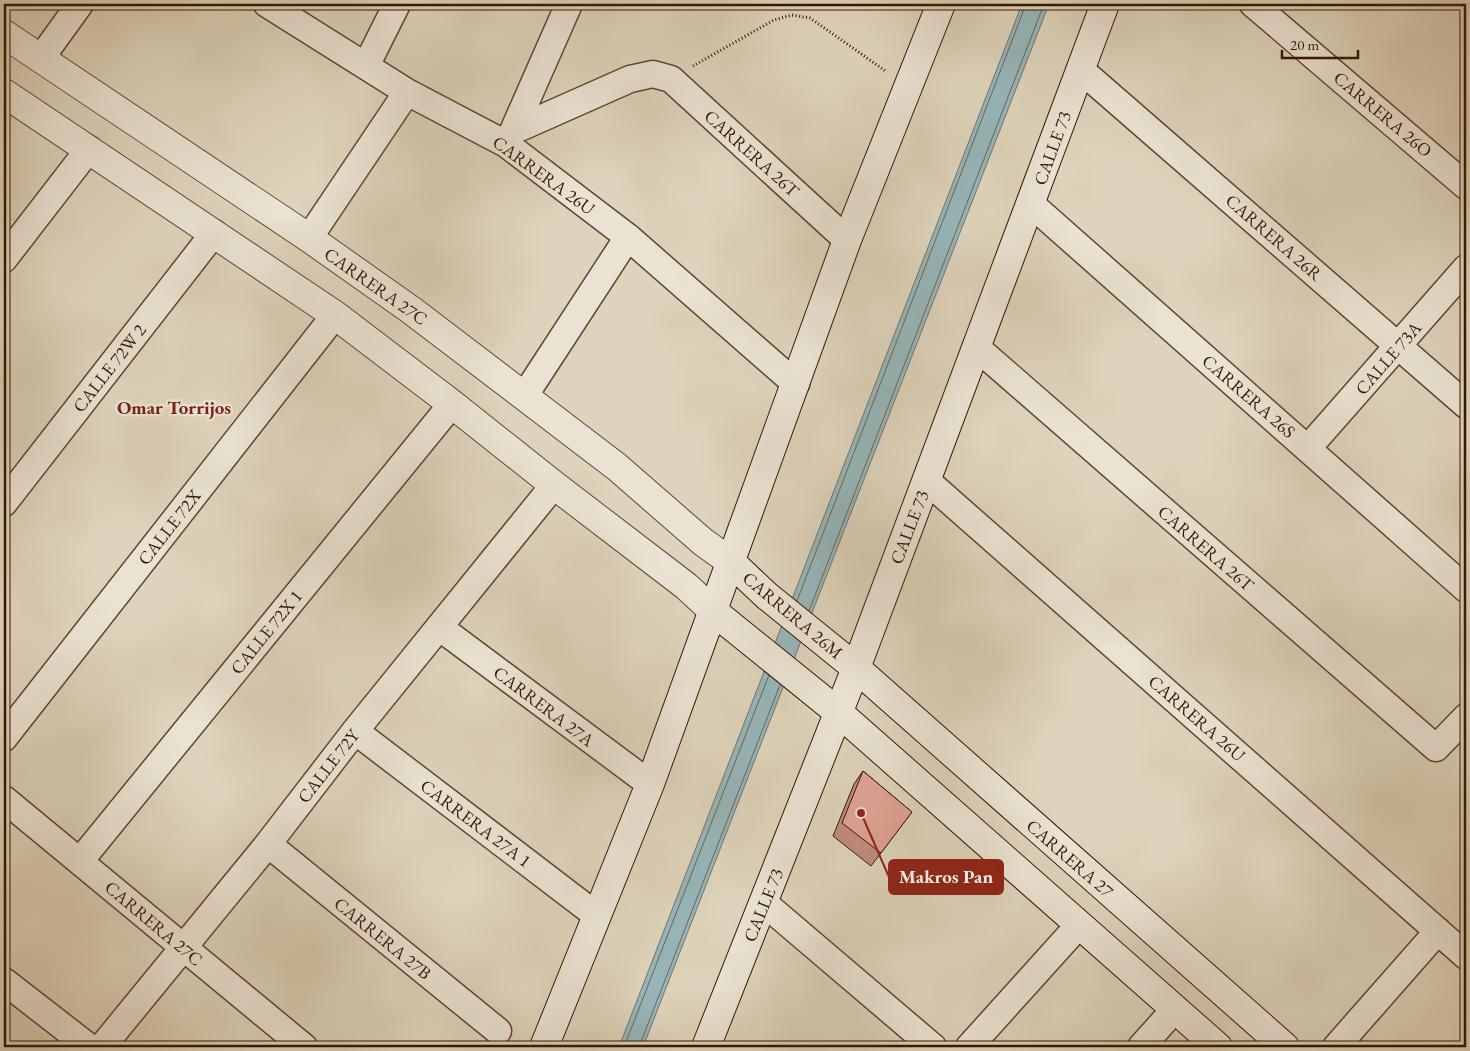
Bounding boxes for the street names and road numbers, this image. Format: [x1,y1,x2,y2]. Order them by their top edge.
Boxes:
street label: CARRERA 26O [1329,66,1437,162]
street label: CARRERA 26T [700,104,805,202]
street label: CALLE 73 [1028,108,1076,188]
street label: CARRERA 26U [488,130,600,220]
street label: CARRERA 26R [1221,189,1327,285]
street label: CARRERA 27C [320,242,432,330]
street label: CALLE 73A [1350,316,1426,399]
street label: CALLE 72W 2 [67,319,151,417]
street label: CARRERA 26S [1198,349,1300,443]
street label: CALLE 72X [132,484,206,570]
street label: CALLE 73 [884,487,934,567]
street label: CARRERA 26T [1153,500,1260,597]
street label: CARRERA 26M [738,566,848,664]
street label: CALLE 72X 1 [225,585,307,679]
street label: CARRERA 27A [489,661,599,752]
street label: CARRERA 26U [1144,670,1251,767]
street label: CALLE 72Y [292,723,365,808]
street label: CARRERA 27A 1 [416,774,536,872]
street label: CARRERA 27 [1022,814,1119,902]
street label: CALLE 73 [738,865,788,945]
street label: CARRERA 27C [100,875,208,971]
street label: CARRERA 27B [330,892,436,984]

